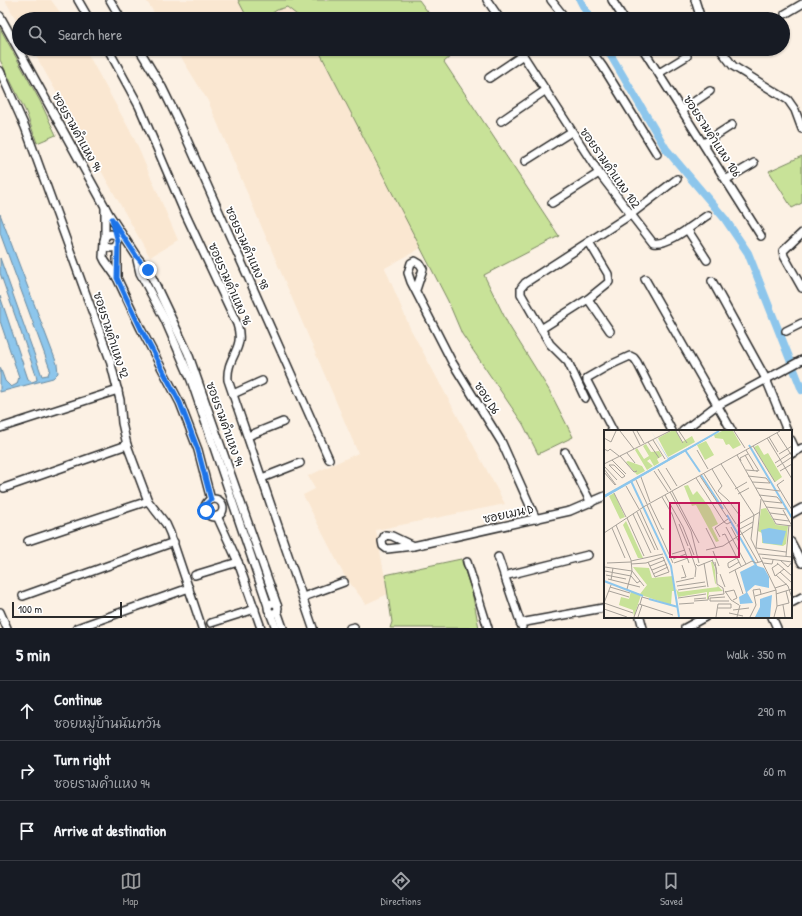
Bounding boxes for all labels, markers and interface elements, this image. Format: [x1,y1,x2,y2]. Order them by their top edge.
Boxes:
search box [12,12,790,56]
icon: search [26,23,48,45]
text: Search here [58,24,122,45]
street label: ซอยรามคําแหง 94 [49,89,107,175]
street label: ซอยรามคําแหง 106 [680,92,745,180]
street label: ซอยรามคําแหง 102 [576,124,645,212]
street label: ซอยรามคําแหง 98 [222,204,273,292]
street label: ซอยรามคําแหง 96 [205,240,256,328]
route end [139,261,157,279]
street label: ซอยรามคําแหง 92 [90,290,134,380]
street label: ซอย D6 [471,378,504,417]
street label: ซอยรามคําแหง 94 [202,379,249,469]
inset map [604,430,792,618]
street label: ซอยเมน D [481,500,535,527]
route start [197,502,215,520]
scale bar [12,600,122,619]
text: 100 m [18,602,42,616]
text: 5 min [16,643,50,666]
text: Walk · 350 m [726,645,786,663]
text: Continue [54,689,102,710]
icon: ahead [16,700,38,722]
text: 290 m [757,702,786,720]
text: ซอยหมู่บ้านนันทวัน [54,714,161,732]
text: Turn right [54,749,110,770]
icon: right [16,760,38,782]
text: 60 m [763,762,786,780]
text: ซอยรามคําแหง 94 [54,774,150,792]
icon: arrive [16,820,38,842]
text: Arrive at destination [54,820,166,841]
tab: Map [120,870,142,908]
tab: Directions [381,870,421,908]
tab: Saved [660,870,682,908]

